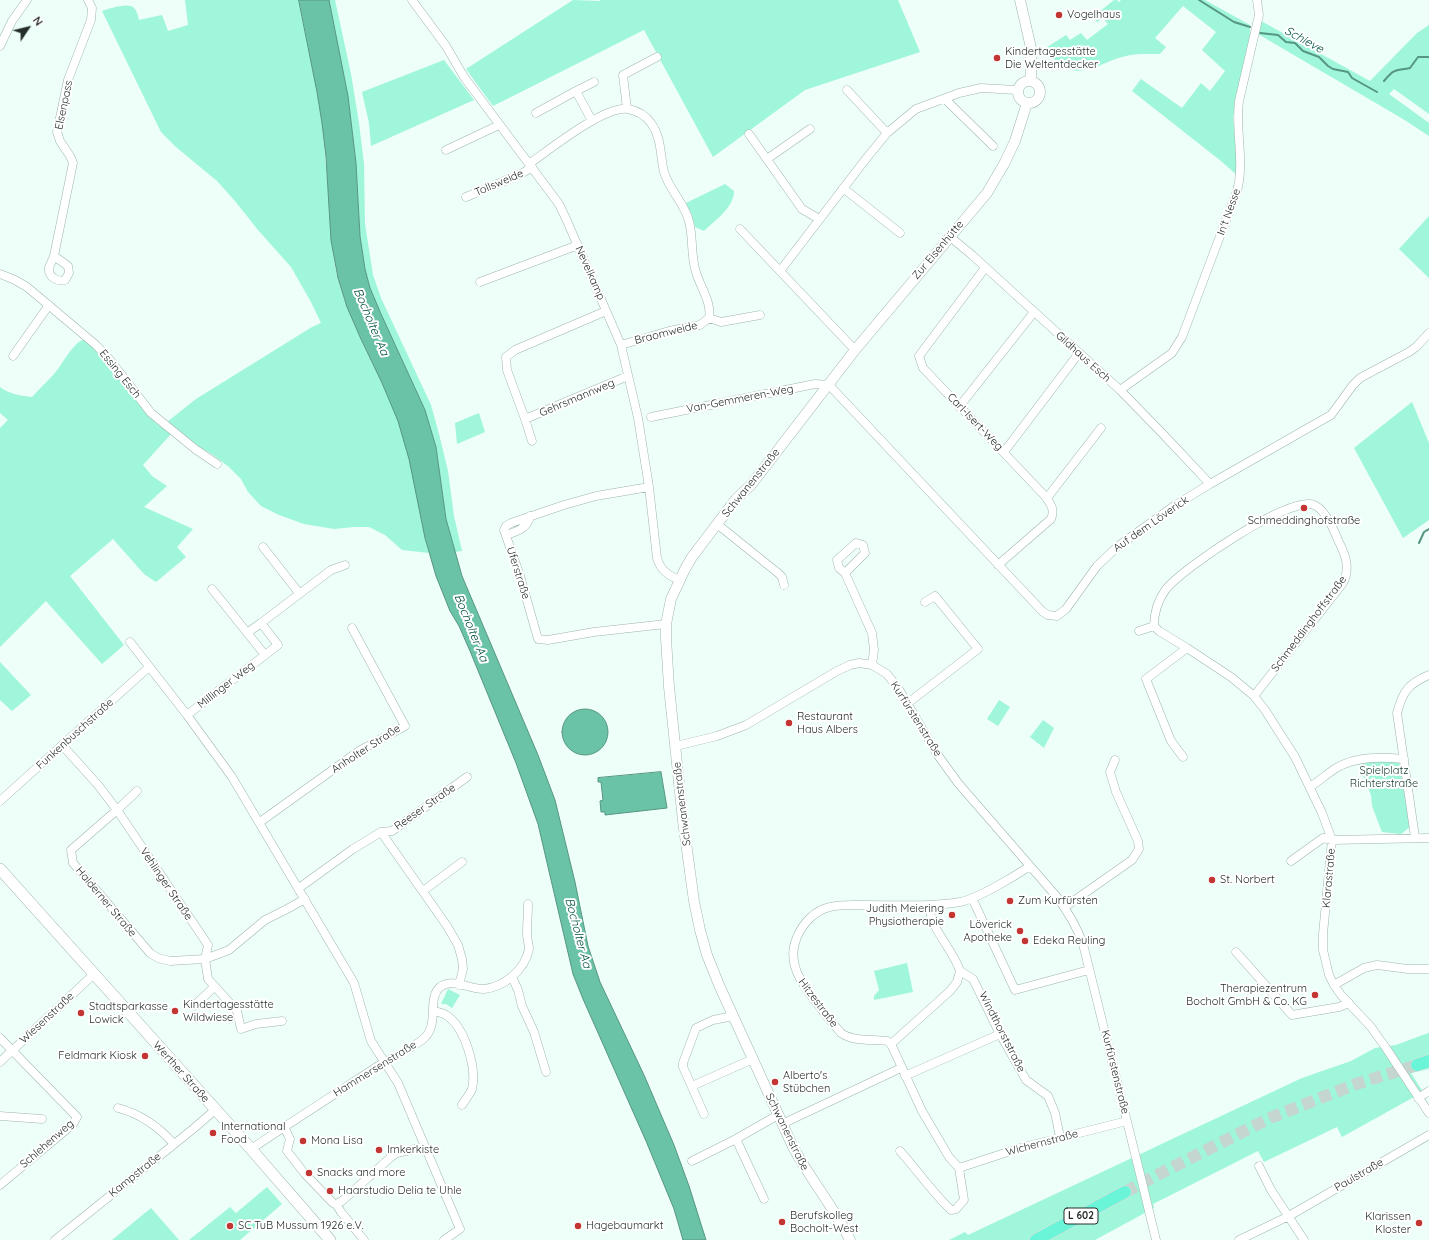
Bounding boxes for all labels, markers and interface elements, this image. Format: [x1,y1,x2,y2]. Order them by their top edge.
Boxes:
north arrow [8,8,48,48]
place label: Vogelhaus [1067,8,1120,22]
marker: Vogelhaus [1054,10,1064,20]
text: N [30,14,46,28]
water label: Schieve [1282,23,1326,57]
place label: Kindertagesstätte Die Weltentdecker [1005,45,1098,71]
marker: Kindertagesstätte Die Weltentdecker [992,53,1002,63]
street label: Elsenpass [52,79,76,131]
street label: Tollsweide [473,167,525,199]
street label: In't Nesse [1214,187,1244,237]
street label: Zur Eisenhütte [909,218,967,282]
street label: Nevelkamp [572,244,608,302]
water label: Bocholter Aa [350,286,392,358]
street label: Braomweide [633,319,699,347]
street label: Gildhaus Esch [1053,329,1113,385]
street label: Essing Esch [96,347,144,401]
street label: Gehrsmannweg [538,376,616,420]
street label: Van-Gemmeren-Weg [685,382,795,416]
street label: Carl-Isert-Weg [944,391,1006,453]
street label: Schwanenstraße [719,446,783,520]
street label: Auf dem Löverick [1111,493,1191,555]
marker: Schmeddinghofstraße [1299,503,1309,513]
place label: Schmeddinghofstraße [1248,514,1360,528]
street label: Uferstraße [503,545,533,601]
street label: Schmeddinghoffstraße [1269,573,1349,675]
water label: Bocholter Aa [451,592,491,664]
street label: Millinger Weg [195,659,257,711]
street label: Kurfürstenstraße [888,679,944,759]
street label: Funkenbuschstraße [34,696,116,772]
place label: Restaurant Haus Albers [797,710,858,736]
marker: Restaurant Haus Albers [784,718,794,728]
street label: Anholter Straße [329,722,403,776]
street label: Schwanenstraße [670,761,694,847]
park label: Spielplatz Richterstraße [1350,764,1418,790]
street label: Reeser Straße [392,781,458,833]
street label: Vehlinger Straße [137,845,195,923]
street label: Klarastraße [1320,848,1338,908]
street label: Halderner Straße [73,864,139,940]
place label: St. Norbert [1220,873,1275,887]
marker: St. Norbert [1207,875,1217,885]
place label: Zum Kurfürsten [1018,894,1098,908]
water label: Bocholter Aa [562,896,594,970]
marker: Zum Kurfürsten [1005,896,1015,906]
place label: Judith Meiering Physiotherapie [866,902,944,928]
marker: Judith Meiering Physiotherapie [947,910,957,920]
place label: Löverick Apotheke [964,918,1012,944]
marker: Löverick Apotheke [1015,926,1025,936]
place label: Edeka Reuling [1033,934,1105,948]
marker: Edeka Reuling [1020,936,1030,946]
street label: Hitzestraße [795,976,841,1030]
place label: Therapiezentrum Bocholt GmbH & Co. KG [1186,982,1307,1008]
street label: Wiesenstraße [17,989,77,1047]
street label: Windthorststraße [976,990,1028,1074]
marker: Therapiezentrum Bocholt GmbH & Co. KG [1310,990,1320,1000]
place label: Kindertagesstätte Wildwiese [183,998,274,1024]
place label: Stadtsparkasse Lowick [89,1000,168,1026]
marker: Kindertagesstätte Wildwiese [170,1006,180,1016]
marker: Stadtsparkasse Lowick [76,1008,86,1018]
street label: Kurfürstenstraße [1098,1029,1132,1115]
street label: Hammersenstraße [331,1038,419,1100]
street label: Werther Straße [150,1039,212,1105]
place label: Feldmark Kiosk [58,1049,137,1063]
marker: Feldmark Kiosk [140,1051,150,1061]
place label: Alberto's Stübchen [783,1069,830,1095]
marker: Alberto's Stübchen [770,1077,780,1087]
street label: Schwanenstraße [763,1091,811,1173]
street label: Schlehenweg [17,1117,77,1171]
place label: International Food [221,1120,286,1146]
street label: Wichernstraße [1004,1127,1080,1159]
marker: International Food [208,1128,218,1138]
place label: Mona Lisa [311,1134,363,1148]
marker: Mona Lisa [298,1136,308,1146]
place label: Imkerkiste [387,1143,439,1157]
marker: Imkerkiste [374,1145,384,1155]
street label: Kampstraße [106,1150,164,1200]
street label: Paulstraße [1332,1156,1386,1194]
place label: Snacks and more [317,1166,405,1180]
marker: Snacks and more [304,1168,314,1178]
place label: Haarstudio Delia te Uhle [338,1184,462,1198]
marker: Haarstudio Delia te Uhle [325,1186,335,1196]
road number: L 602 [1064,1208,1098,1224]
place label: Berufskolleg Bocholt-West [790,1209,858,1235]
place label: Klarissen Kloster [1365,1210,1411,1236]
marker: Berufskolleg Bocholt-West [777,1217,787,1227]
marker: Klarissen Kloster [1414,1218,1424,1228]
place label: SC TuB Mussum 1926 e.V. [238,1219,364,1233]
place label: Hagebaumarkt [586,1219,663,1233]
marker: SC TuB Mussum 1926 e.V. [225,1221,235,1231]
marker: Hagebaumarkt [573,1221,583,1231]

